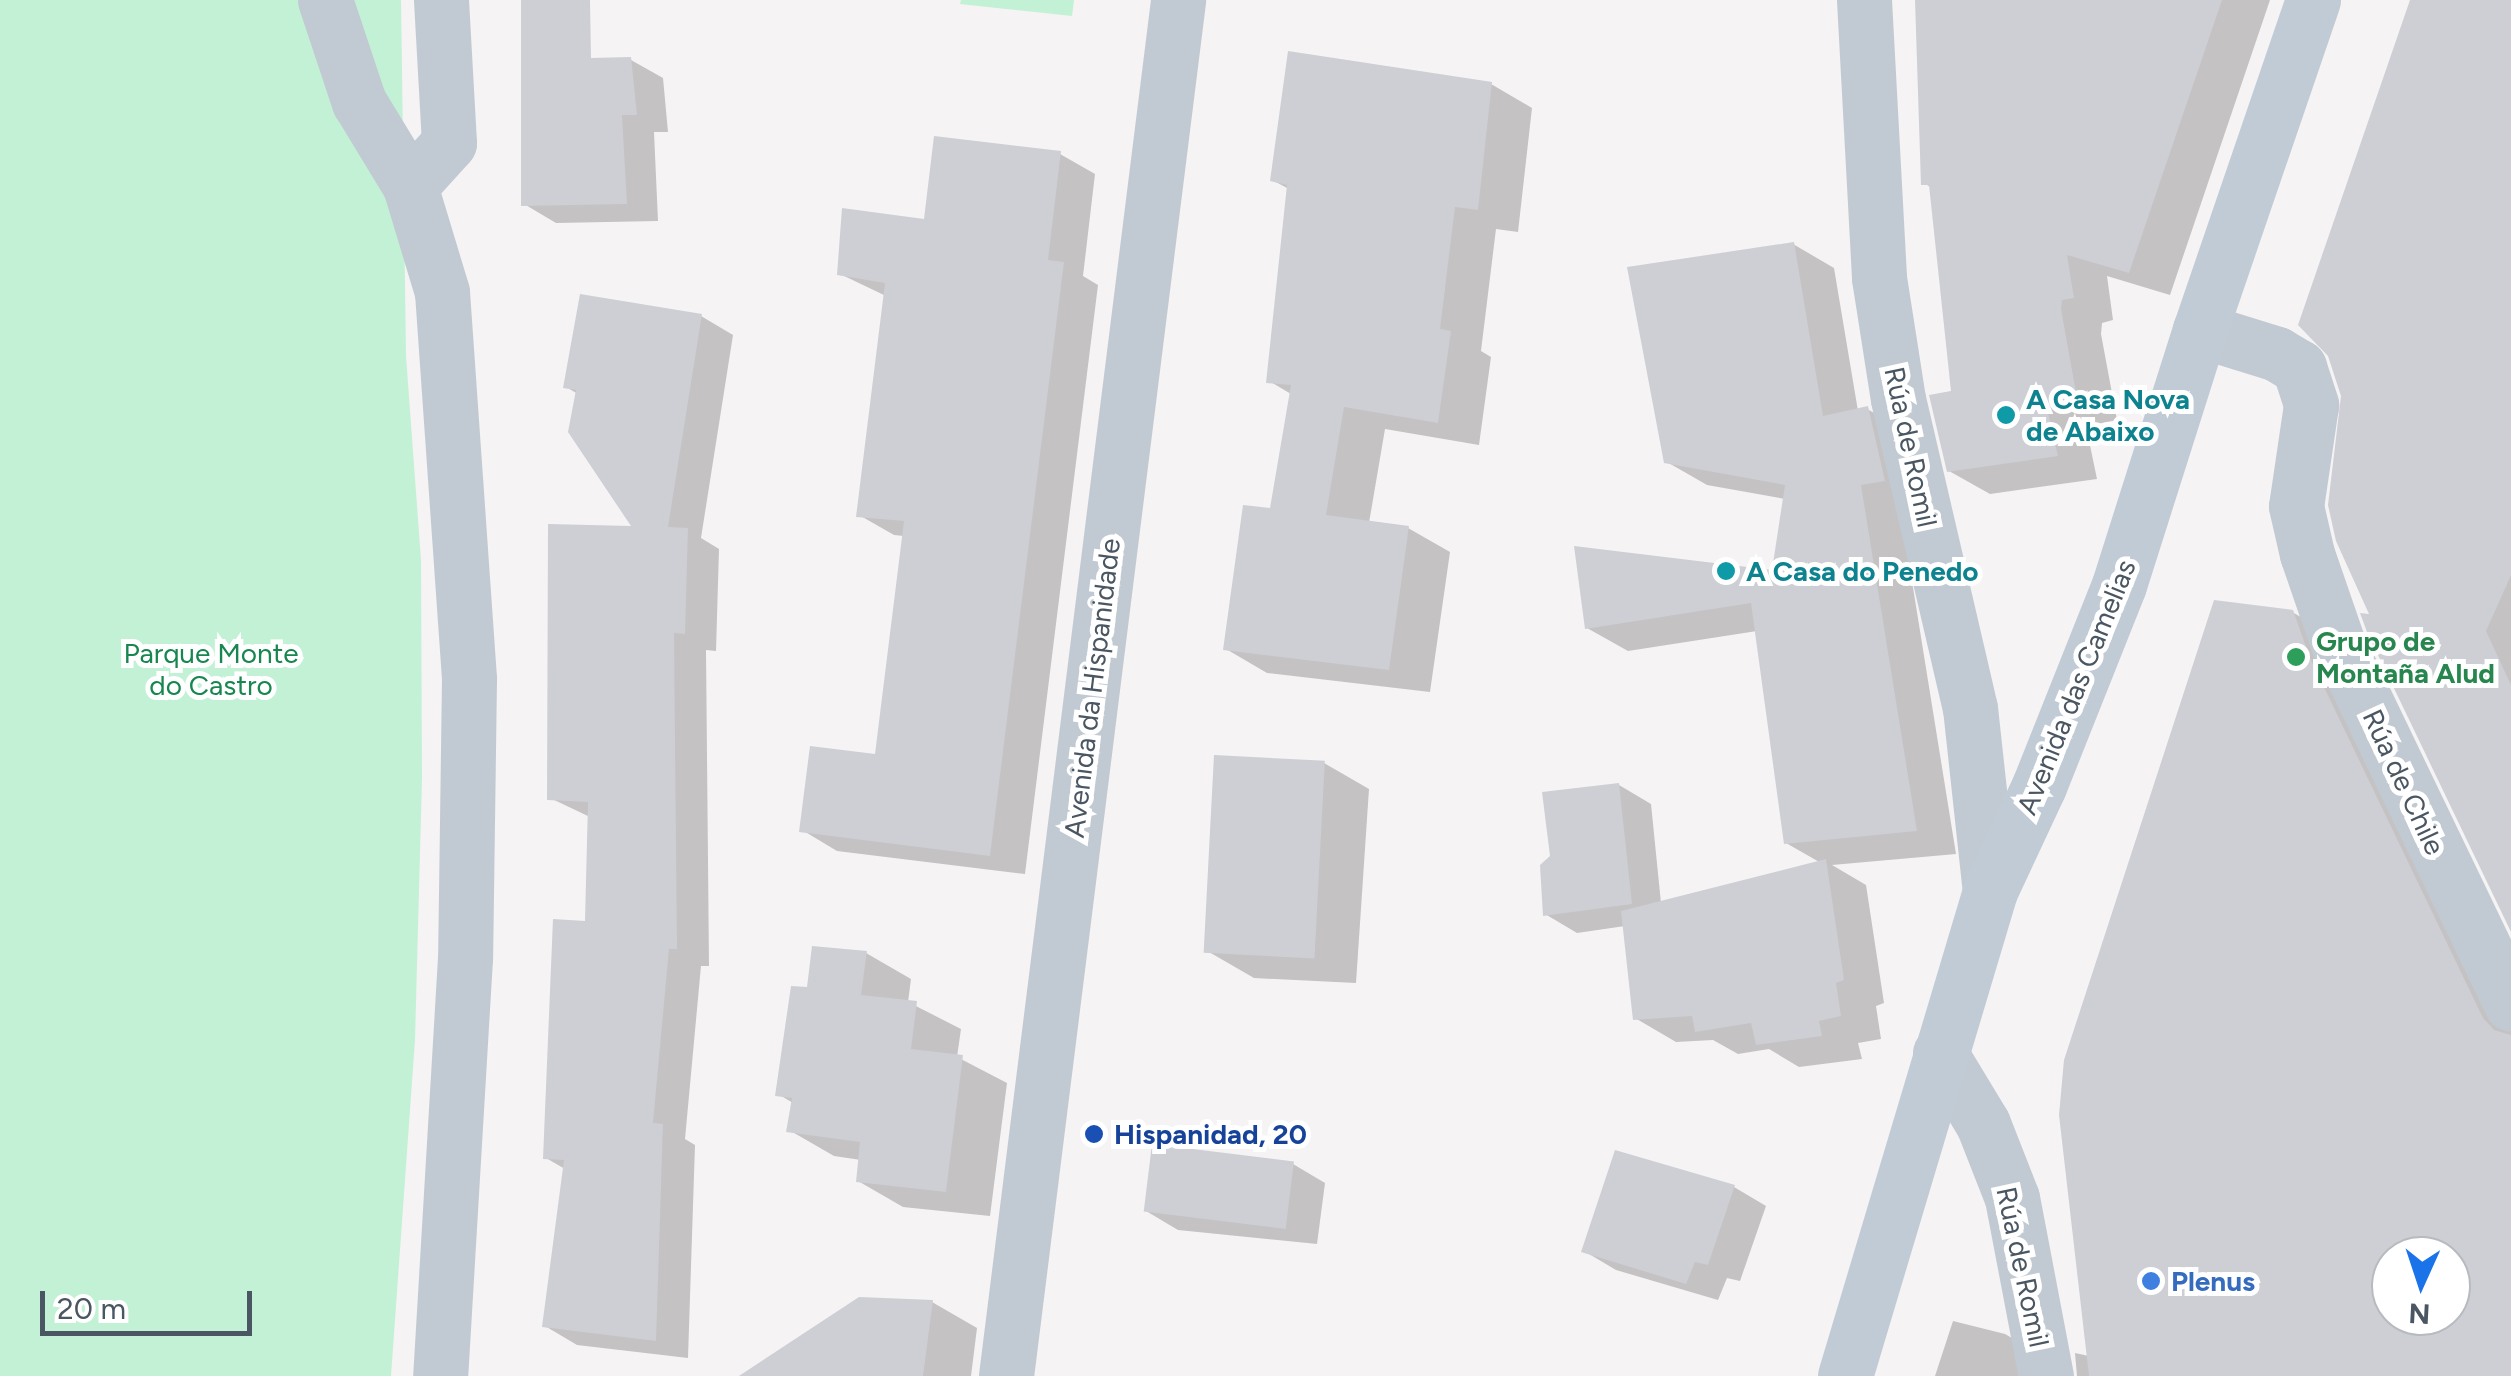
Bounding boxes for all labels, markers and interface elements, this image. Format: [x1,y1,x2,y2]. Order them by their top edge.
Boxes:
street label: Rúa de Romil [1878,364,1944,530]
place label: A Casa Nova de Abaixo [2026,382,2190,448]
marker: A Casa Nova de Abaixo [1995,404,2017,426]
street label: Avenida da Hispanidade [1057,536,1127,840]
place label: A Casa do Penedo [1746,554,1979,588]
street label: Avenida das Camelias [2009,555,2143,819]
marker: A Casa do Penedo [1715,560,1737,582]
place label: Grupo de Montaña Alud [2316,624,2495,690]
park label: Parque Monte do Castro [123,636,299,702]
marker: Grupo de Montaña Alud [2285,646,2307,668]
street label: Rúa de Chile [2356,704,2452,860]
place label: Hispanidad, 20 [1114,1117,1307,1151]
marker: Hispanidad, 20 [1083,1123,1105,1145]
street label: Rúa de Romil [1990,1184,2056,1350]
north arrow [2371,1236,2471,1336]
place label: Plenus [2171,1264,2255,1298]
marker: Plenus [2140,1270,2162,1292]
scale bar [45,1271,258,1333]
text: 20 m [57,1290,126,1327]
text: N [2408,1296,2431,1332]

